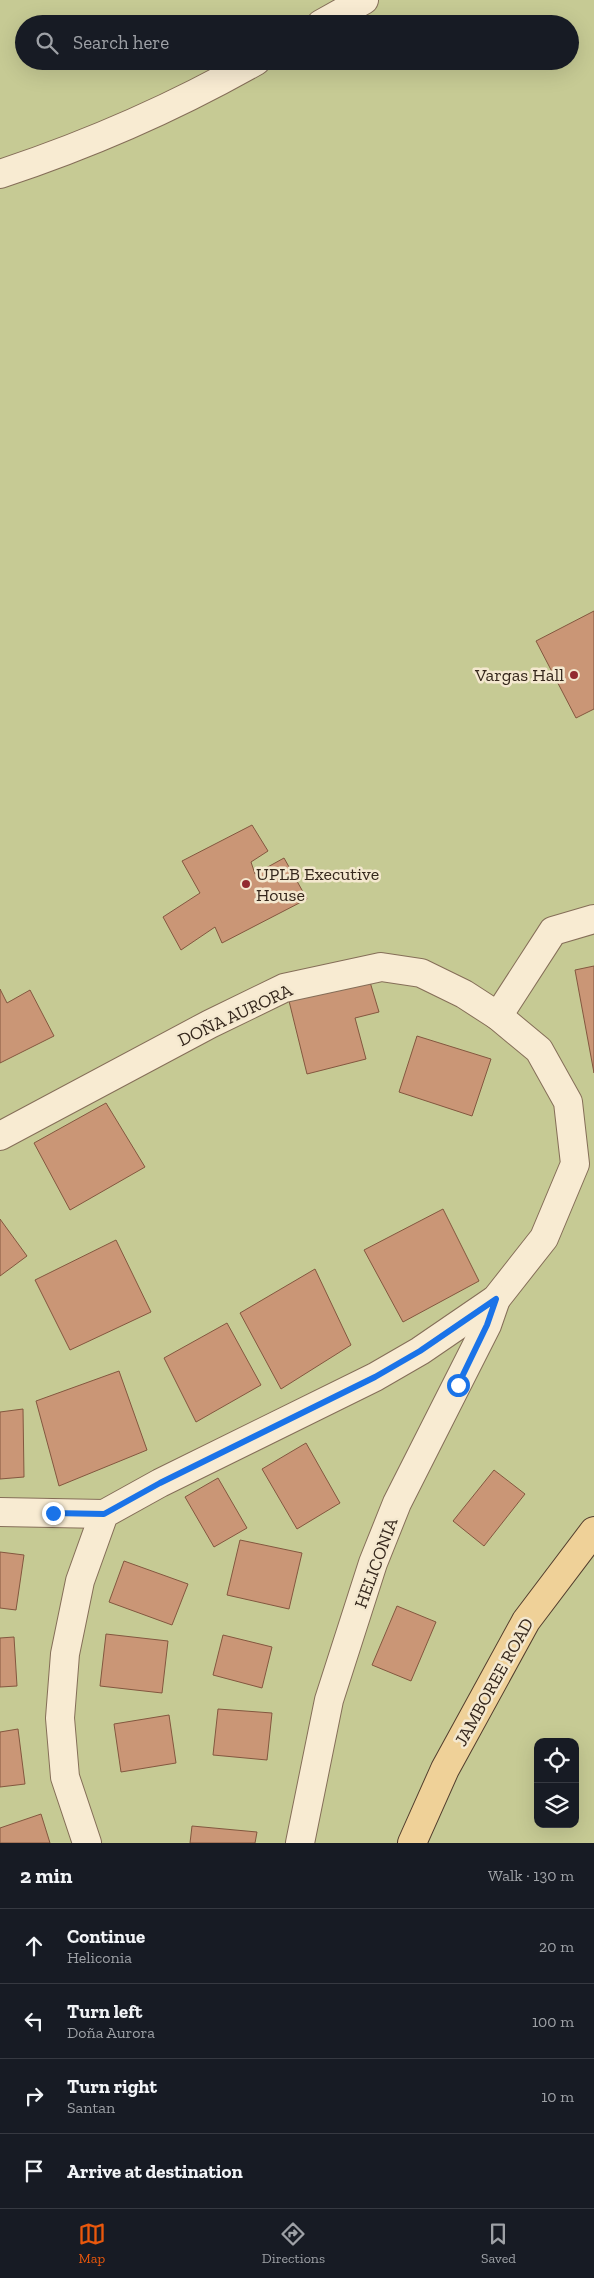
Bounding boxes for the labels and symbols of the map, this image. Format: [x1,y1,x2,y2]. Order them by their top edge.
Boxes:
place label: Vargas Hall [474,664,564,686]
marker: Vargas Hall [568,669,580,681]
place label: UPLB Executive House [256,863,379,906]
marker: UPLB Executive House [240,878,252,890]
street label: DOÑA AURORA [174,979,296,1051]
route start [447,1374,470,1397]
route end [42,1502,65,1525]
street label: HELICONIA [349,1514,403,1611]
street label: JAMBOREE ROAD [450,1614,538,1750]

